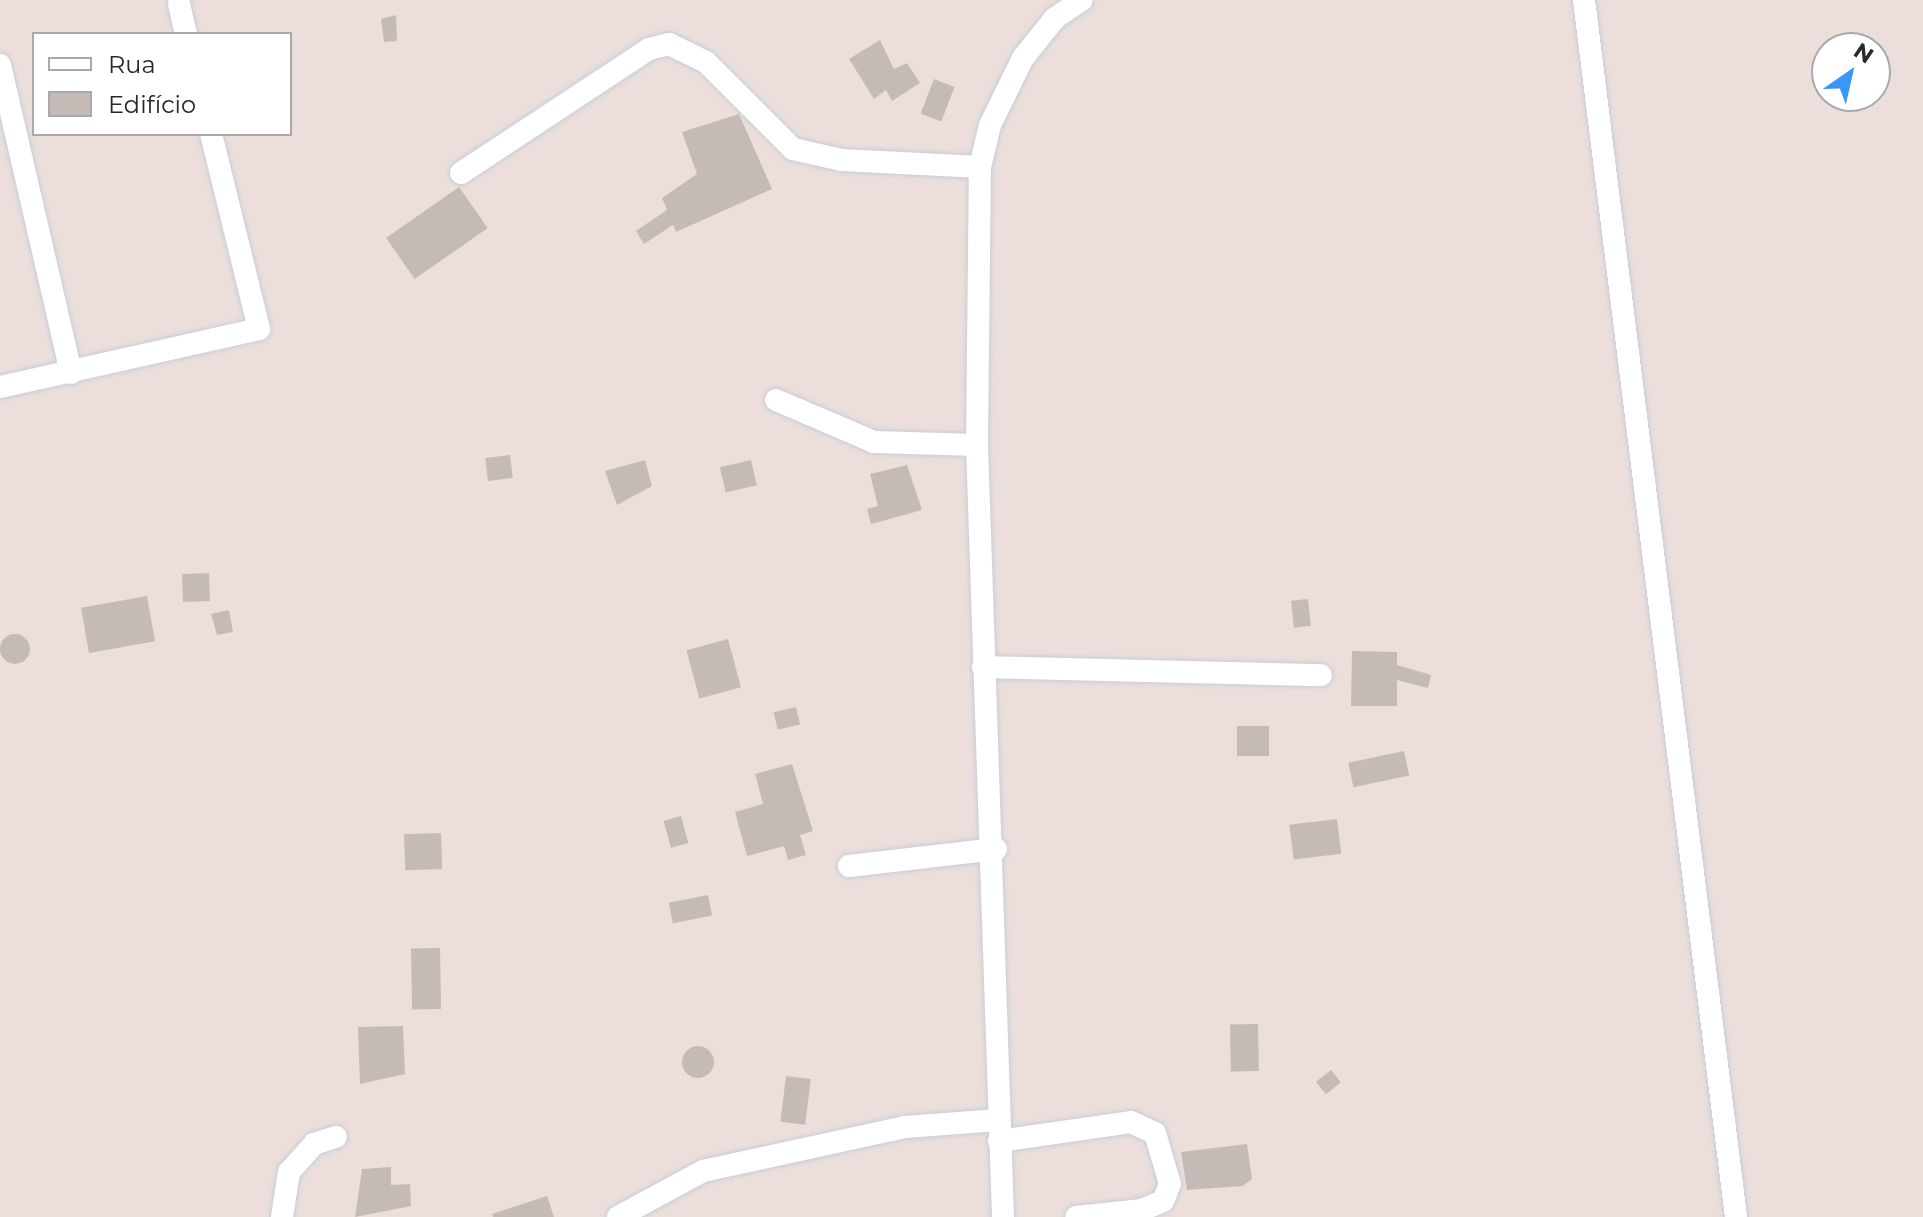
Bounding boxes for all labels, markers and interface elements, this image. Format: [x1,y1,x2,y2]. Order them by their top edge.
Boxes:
legend [32,32,292,136]
north arrow [1811,32,1891,112]
text: N [1849,37,1879,70]
text: Rua [108,50,156,79]
text: Edifício [108,90,196,119]

